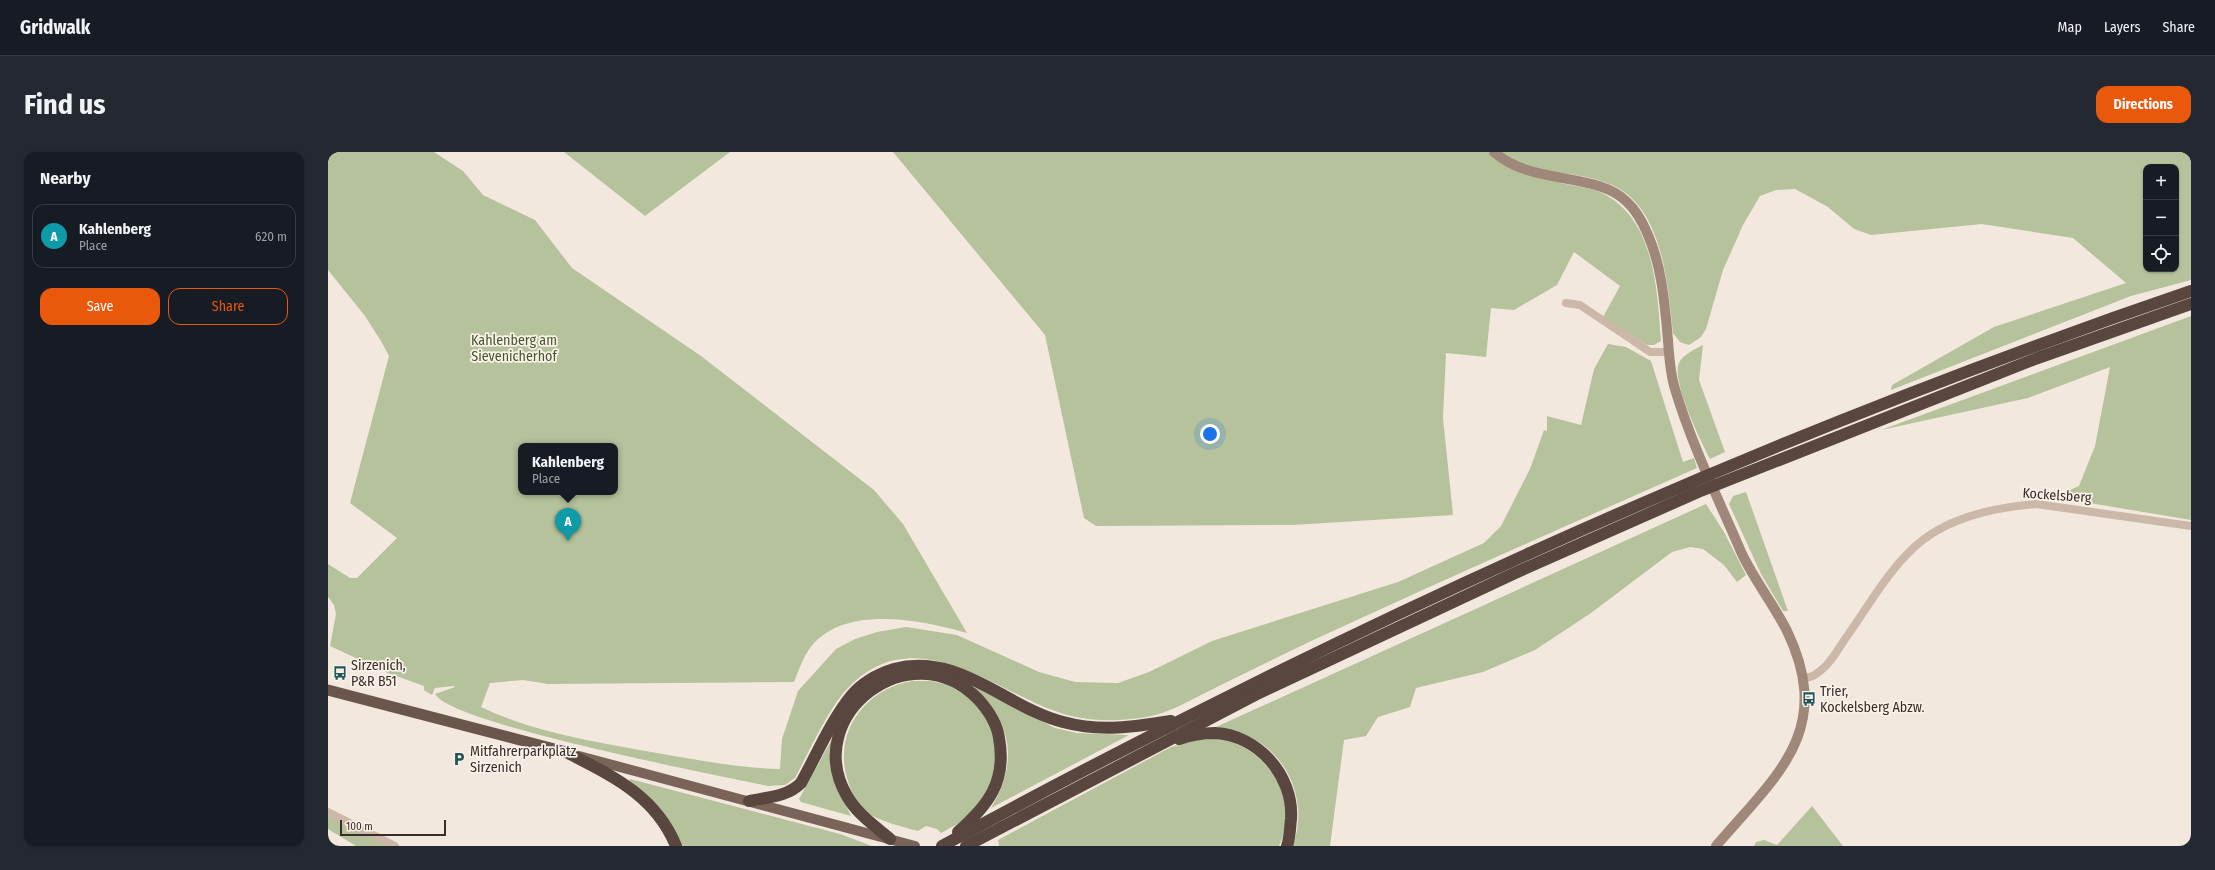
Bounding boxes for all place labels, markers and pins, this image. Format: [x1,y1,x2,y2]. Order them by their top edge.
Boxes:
pin: A [555,508,581,541]
place label: Sirzenich, P&R B51 [351,657,406,690]
bus stop icon: Sirzenich, P&R B51 [332,665,348,681]
place label: Trier, Kockelsberg Abzw. [1820,683,1925,716]
bus stop icon: Trier, Kockelsberg Abzw. [1801,691,1817,707]
place label: Mitfahrerparkplatz Sirzenich [470,743,577,776]
parking icon: Mitfahrerparkplatz Sirzenich [451,751,467,767]

